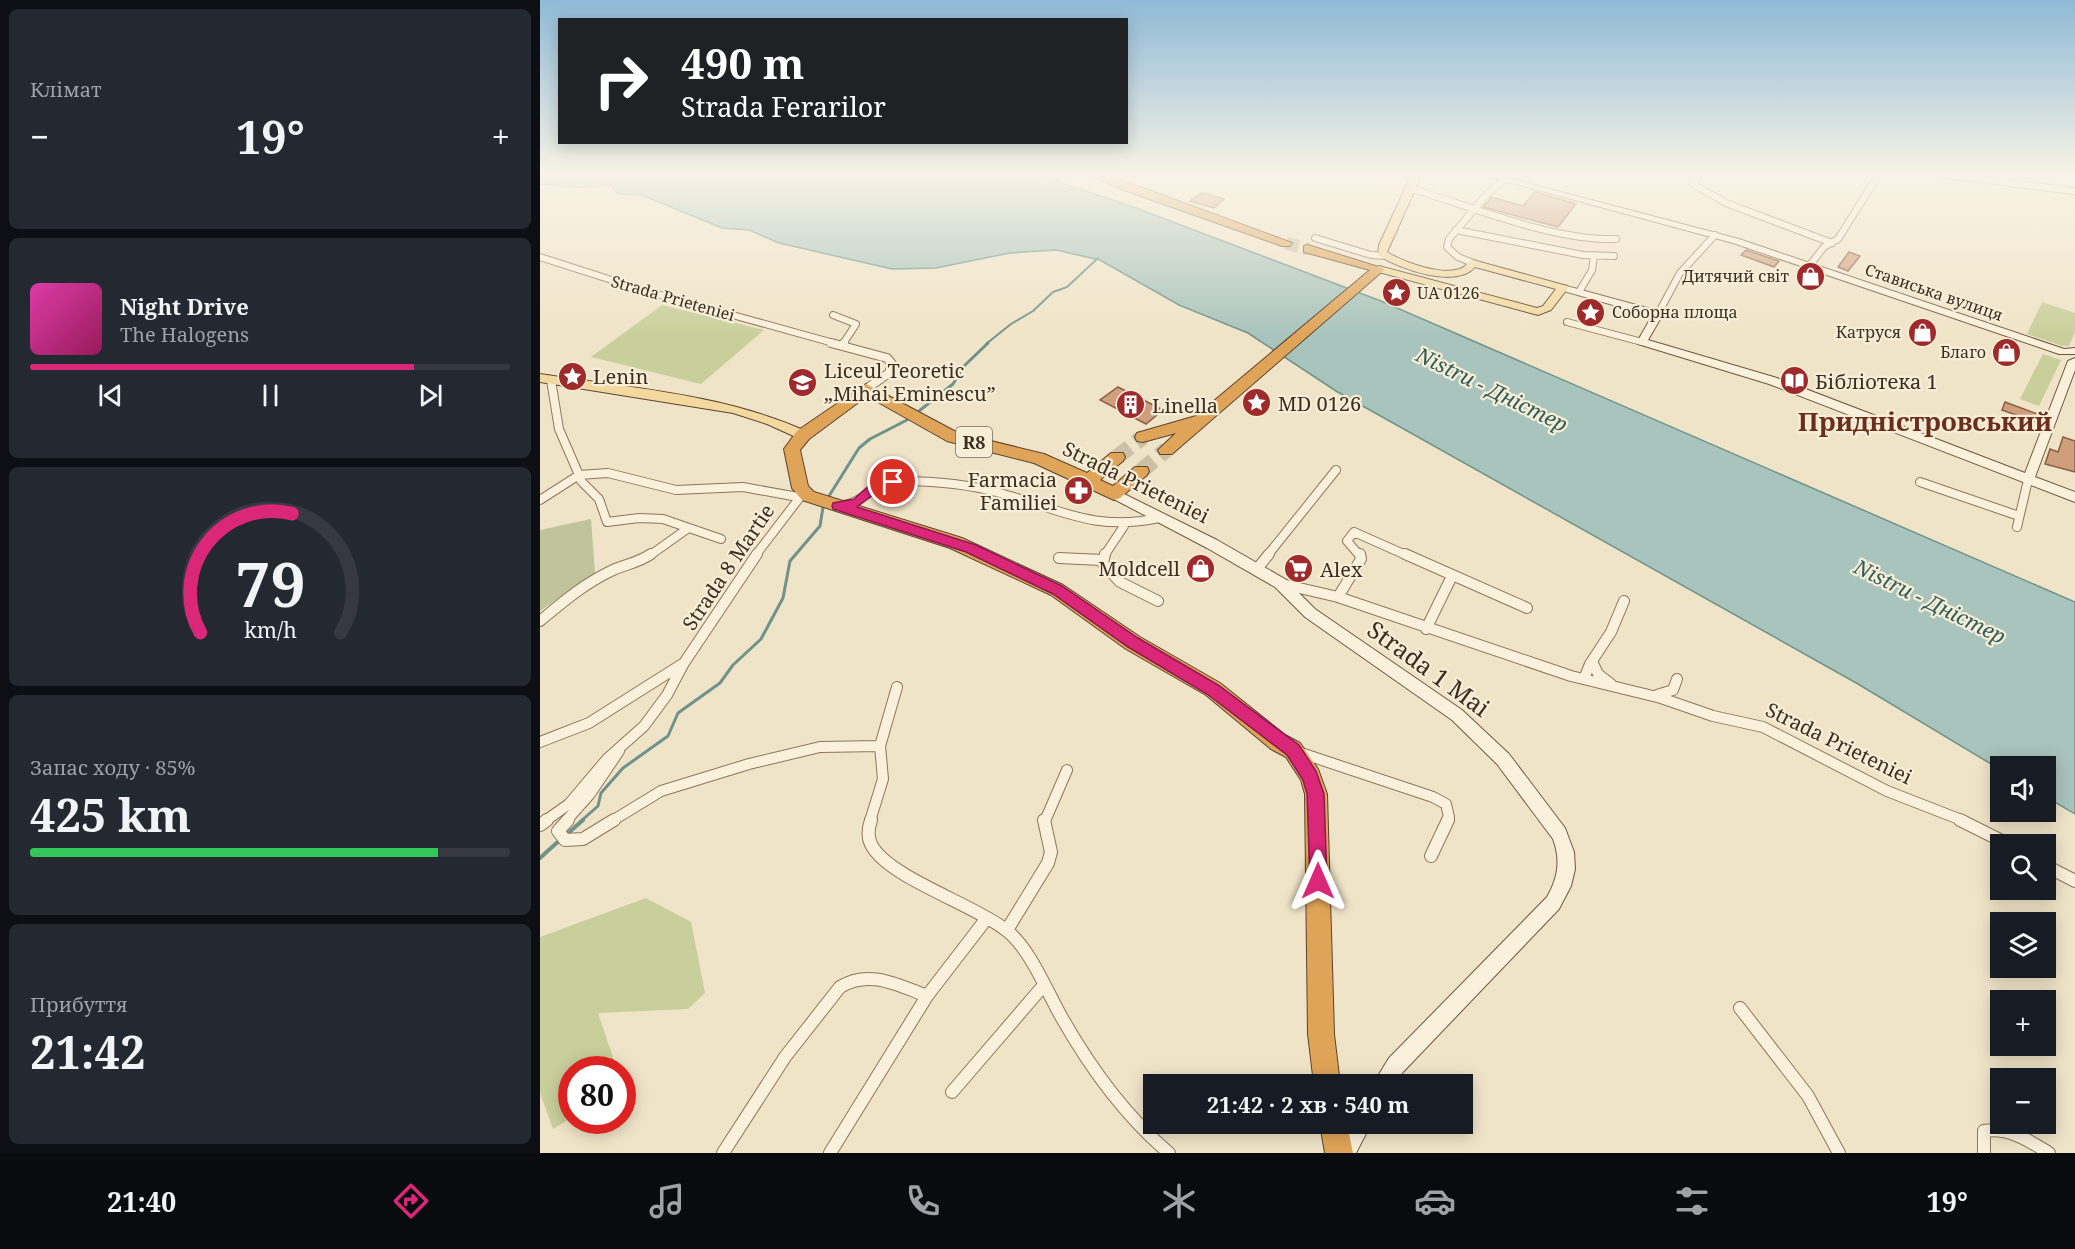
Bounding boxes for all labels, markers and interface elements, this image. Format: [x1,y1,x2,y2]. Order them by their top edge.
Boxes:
text: 490 m [681,34,805,91]
icon: right [582,42,660,120]
text: Клімат [30,76,102,103]
text: Strada Ferarilor [681,88,886,125]
text: 19° [236,106,305,167]
text: − [30,114,49,159]
text: + [492,114,510,159]
street label: Стависька вулиця [1862,258,2006,326]
shop icon: Дитячий світ [1794,260,1826,292]
place label: Дитячий світ [1682,265,1790,287]
street label: Strada Prieteniei [609,270,737,326]
place icon: UA 0126 [1380,277,1412,309]
place label: UA 0126 [1417,282,1479,304]
text: Night Drive [120,291,249,321]
place icon: Соборна площа [1575,296,1607,328]
place label: Соборна площа [1612,301,1738,323]
shop icon: Катруся [1906,316,1938,348]
text: The Halogens [120,321,249,348]
place label: Катруся [1836,321,1901,343]
shop icon: Благо [1991,336,2023,368]
water label: Nistru - Дністер [1411,340,1572,438]
place label: Благо [1940,341,1986,363]
place label: Liceul Teoretic „Mihai Eminescu” [824,357,996,407]
place icon: Lenin [556,360,588,392]
place label: Lenin [593,363,648,390]
library icon: Бібліотека 1 [1778,365,1810,397]
school or university icon: Liceul Teoretic „Mihai Eminescu” [787,366,819,398]
place label: Бібліотека 1 [1815,368,1938,395]
icon: previous [94,379,127,412]
icon: pause [254,379,287,412]
icon: next [414,379,447,412]
place icon: MD 0126 [1241,387,1273,419]
building icon: Linella [1115,389,1147,421]
place label: MD 0126 [1278,390,1361,417]
place label: Linella [1152,392,1218,419]
district label: Придністровський [1798,403,2053,439]
road number: R8 [956,427,992,457]
street label: Strada Prieteniei [1058,435,1214,529]
pin [867,456,918,507]
icon: arrive [876,465,909,498]
place label: Farmacia Familiei [968,466,1058,516]
pharmacy icon: Farmacia Familiei [1062,475,1094,507]
street label: Strada 8 Martie [676,499,780,635]
text: 79 [235,541,305,626]
shop icon: Moldcell [1185,552,1217,584]
water label: Nistru - Дністер [1849,552,2010,650]
supermarket icon: Alex [1283,553,1315,585]
place label: Moldcell [1098,555,1180,582]
place label: Alex [1320,556,1363,583]
street label: Strada 1 Mai [1361,612,1497,724]
text: km/h [244,616,297,645]
street label: Strada Prieteniei [1761,696,1917,790]
text: Запас ходу · 85% [30,754,195,781]
map controls [1990,756,2056,1134]
button: sound [1990,756,2056,822]
text: 425 km [30,784,191,845]
button: search [1990,834,2056,900]
position arrow [1286,849,1350,913]
button: layers [1990,912,2056,978]
button: + [1990,990,2056,1056]
text: Прибуття [30,991,128,1018]
text: 21:42 [30,1021,145,1082]
speed limit sign: 80 [558,1056,636,1134]
button: − [1990,1068,2056,1134]
text: 21:42 · 2 хв · 540 m [1207,1089,1409,1119]
icon: directions [390,1180,432,1222]
icon: music [646,1180,688,1222]
icon: phone [902,1180,944,1222]
icon: climate [1158,1180,1200,1222]
icon: car [1414,1180,1456,1222]
icon: filters [1671,1180,1713,1222]
text: 21:40 [107,1183,176,1220]
text: 19° [1927,1183,1968,1220]

